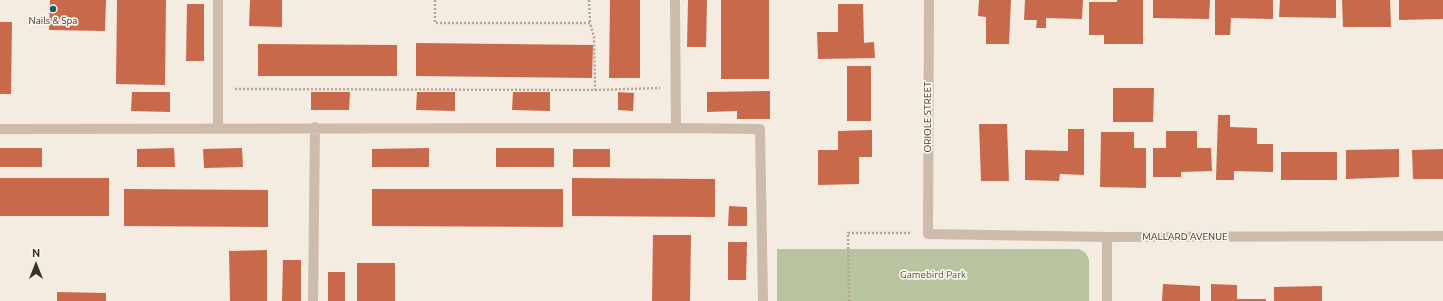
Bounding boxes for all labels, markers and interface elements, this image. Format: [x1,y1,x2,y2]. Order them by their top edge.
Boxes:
marker: Nails & Spa [48,4,58,14]
place label: Nails & Spa [28,15,78,27]
street label: ORIOLE STREET [922,81,934,153]
street label: MALLARD AVENUE [1142,231,1228,243]
north arrow [16,245,56,285]
text: N [32,247,40,259]
park label: Gamebird Park [900,269,966,281]

